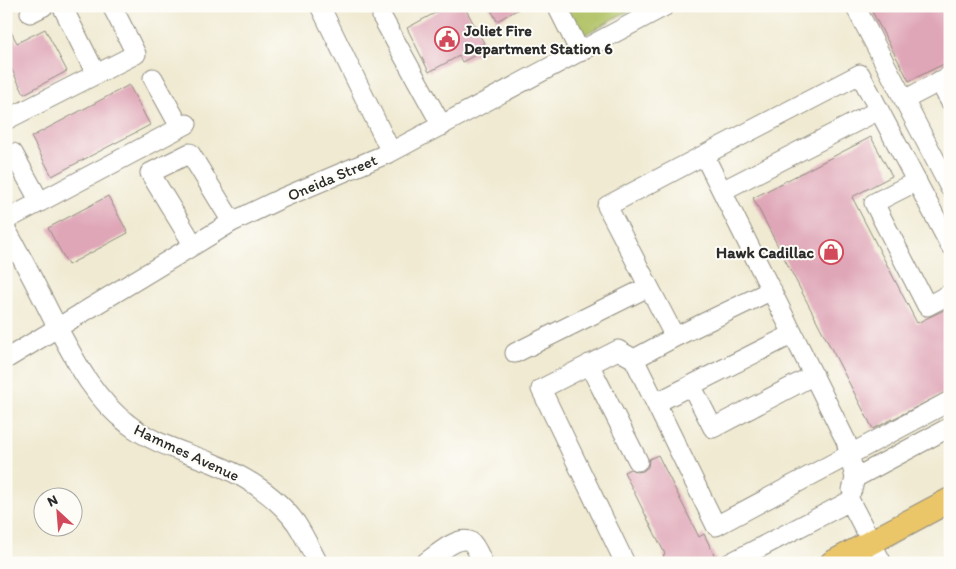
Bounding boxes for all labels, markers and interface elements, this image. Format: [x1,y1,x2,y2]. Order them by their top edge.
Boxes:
place label: Joliet Fire Department Station 6 [463,21,613,59]
public building icon: Joliet Fire Department Station 6 [434,26,460,52]
street label: Oneida Street [285,150,380,205]
shop icon: Hawk Cadillac [818,239,844,265]
place label: Hawk Cadillac [716,243,814,262]
street label: Hammes Avenue [131,420,243,485]
north arrow [32,486,82,536]
text: N [45,491,60,510]

